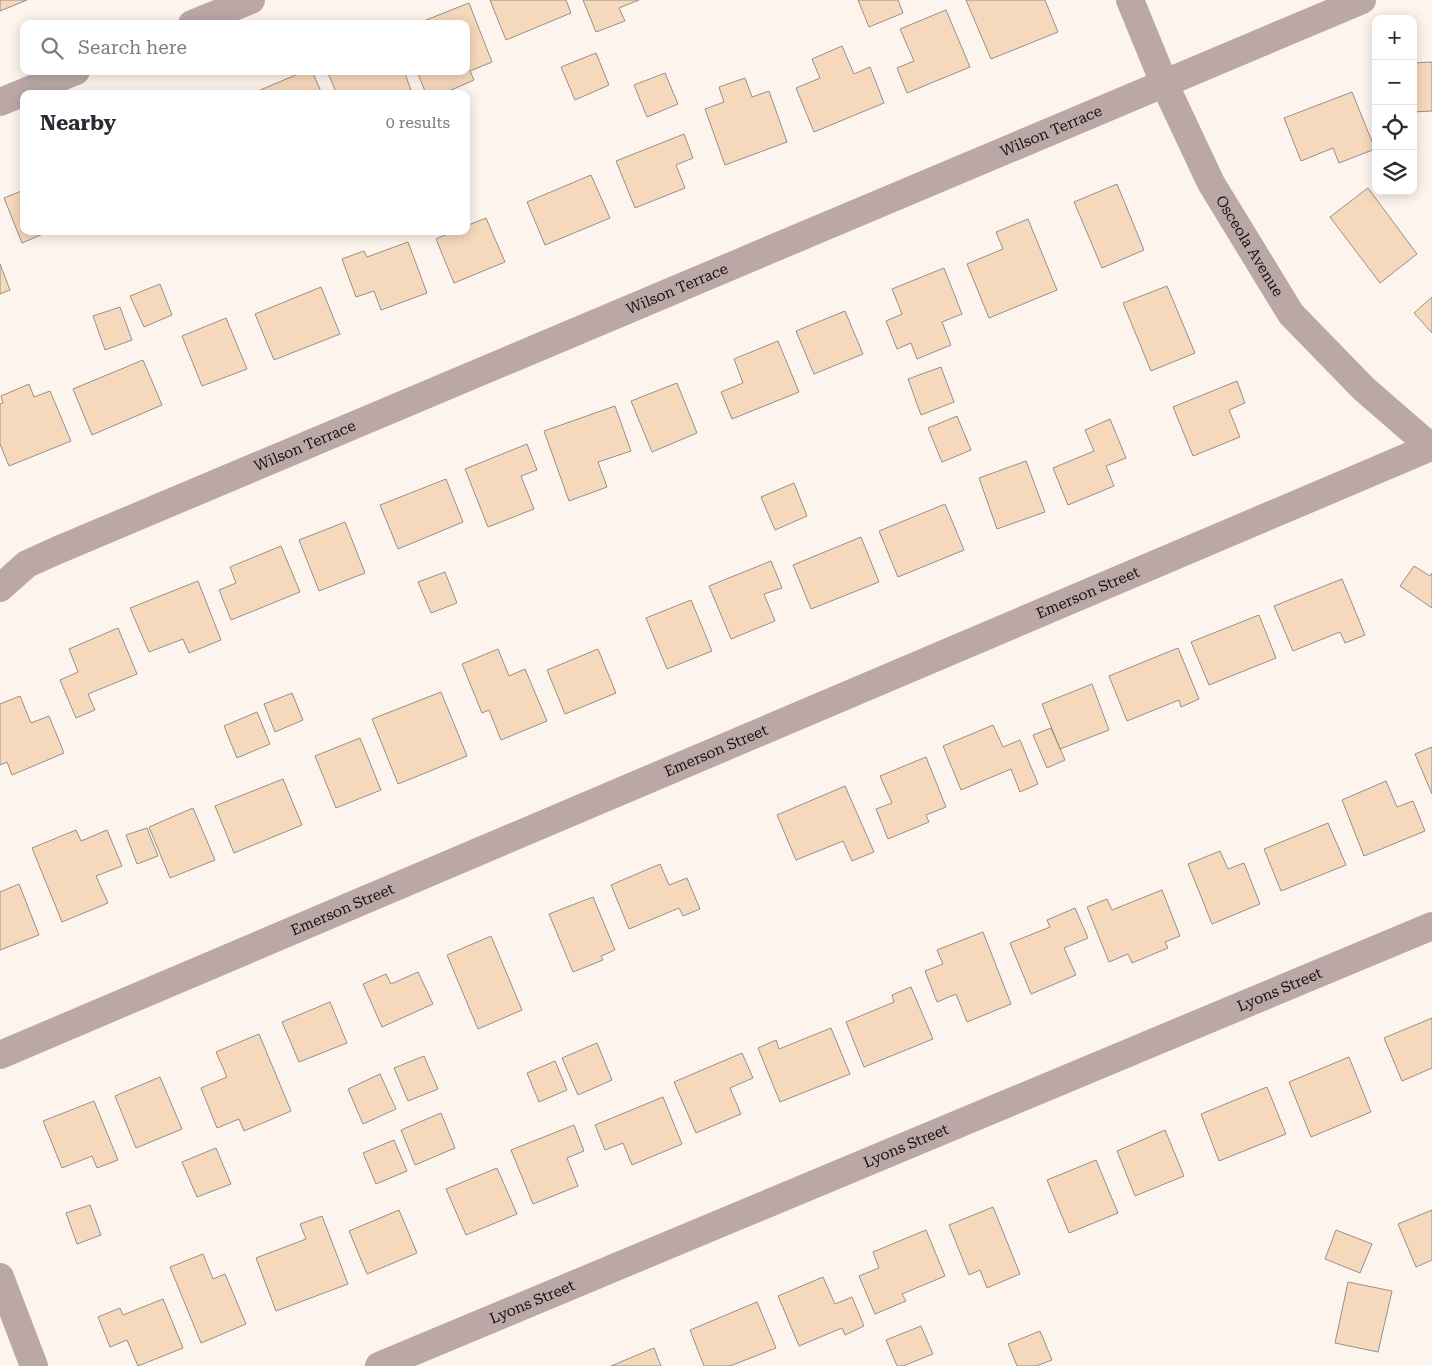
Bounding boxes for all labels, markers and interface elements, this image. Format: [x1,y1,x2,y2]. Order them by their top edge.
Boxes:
map controls [1372,15,1417,195]
button: + [1372,15,1417,60]
search box [20,20,470,75]
icon: search [38,34,66,62]
text: Search here [78,36,187,59]
button: − [1372,60,1417,105]
street label: Wilson Terrace [998,102,1105,160]
button: locate [1372,105,1417,150]
text: Nearby [40,111,116,135]
text: 0 results [386,113,450,132]
button: layers [1372,150,1417,195]
street label: Osceola Avenue [1212,192,1287,300]
street label: Wilson Terrace [624,260,731,318]
street label: Wilson Terrace [251,417,358,475]
street label: Emerson Street [1033,563,1143,623]
street label: Emerson Street [662,721,771,781]
street label: Emerson Street [288,879,397,939]
street label: Lyons Street [1234,964,1325,1015]
street label: Lyons Street [861,1120,951,1172]
street label: Lyons Street [487,1276,578,1328]

